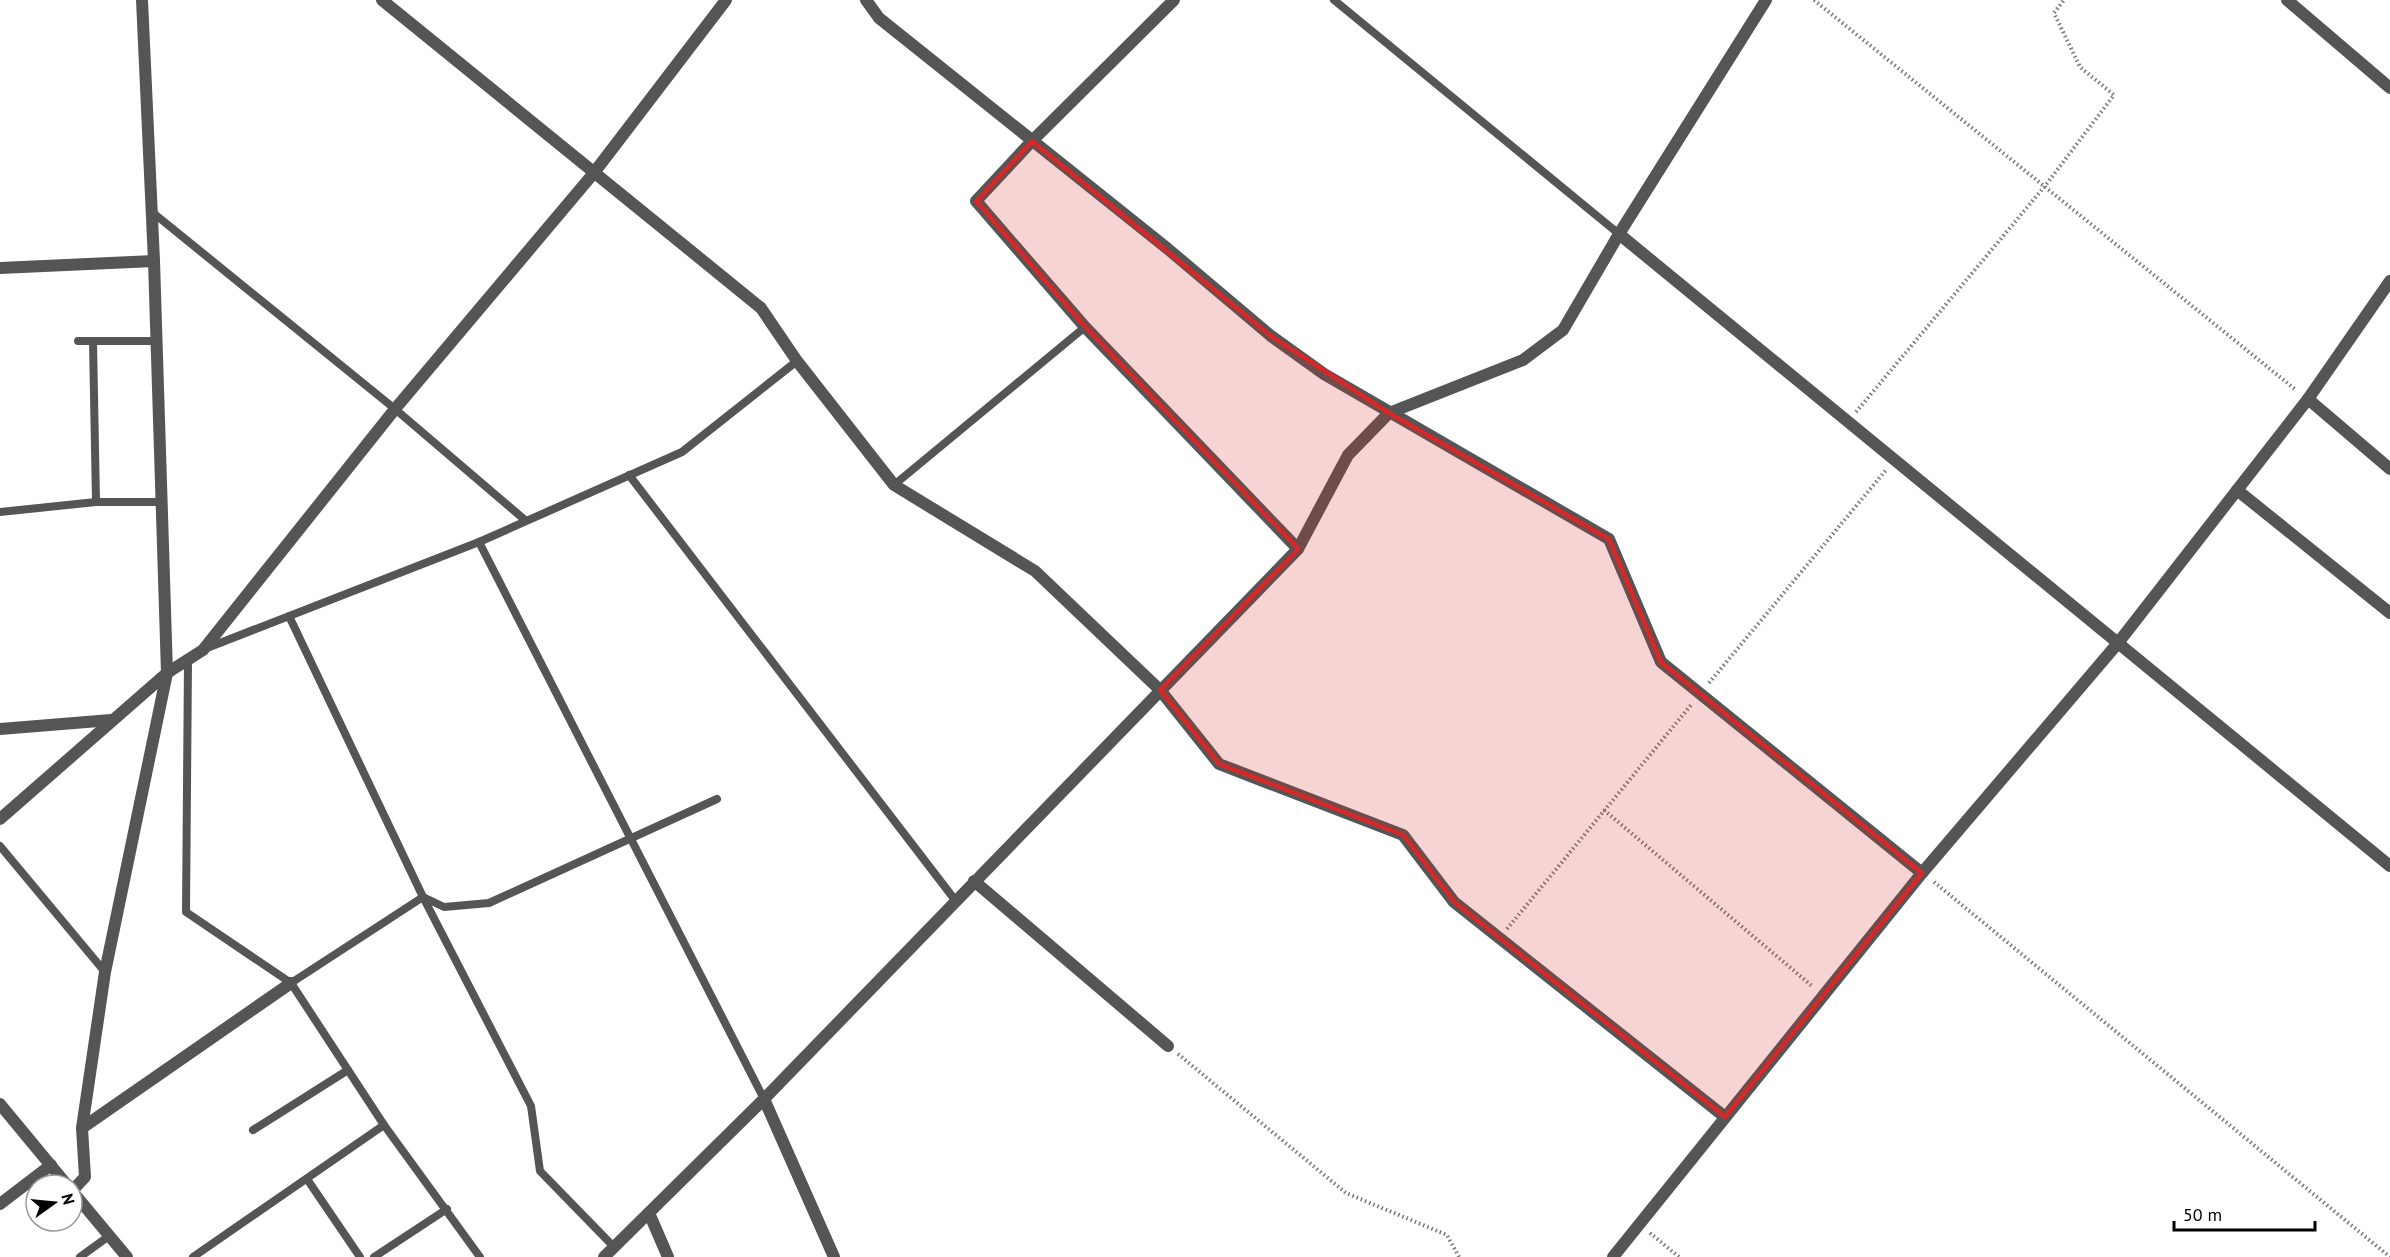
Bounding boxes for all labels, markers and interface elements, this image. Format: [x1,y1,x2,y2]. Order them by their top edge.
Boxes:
north arrow [24,1173,84,1233]
text: N [57,1191,80,1207]
scale bar [2174,1194,2315,1232]
text: 50 m [2183,1203,2222,1226]

